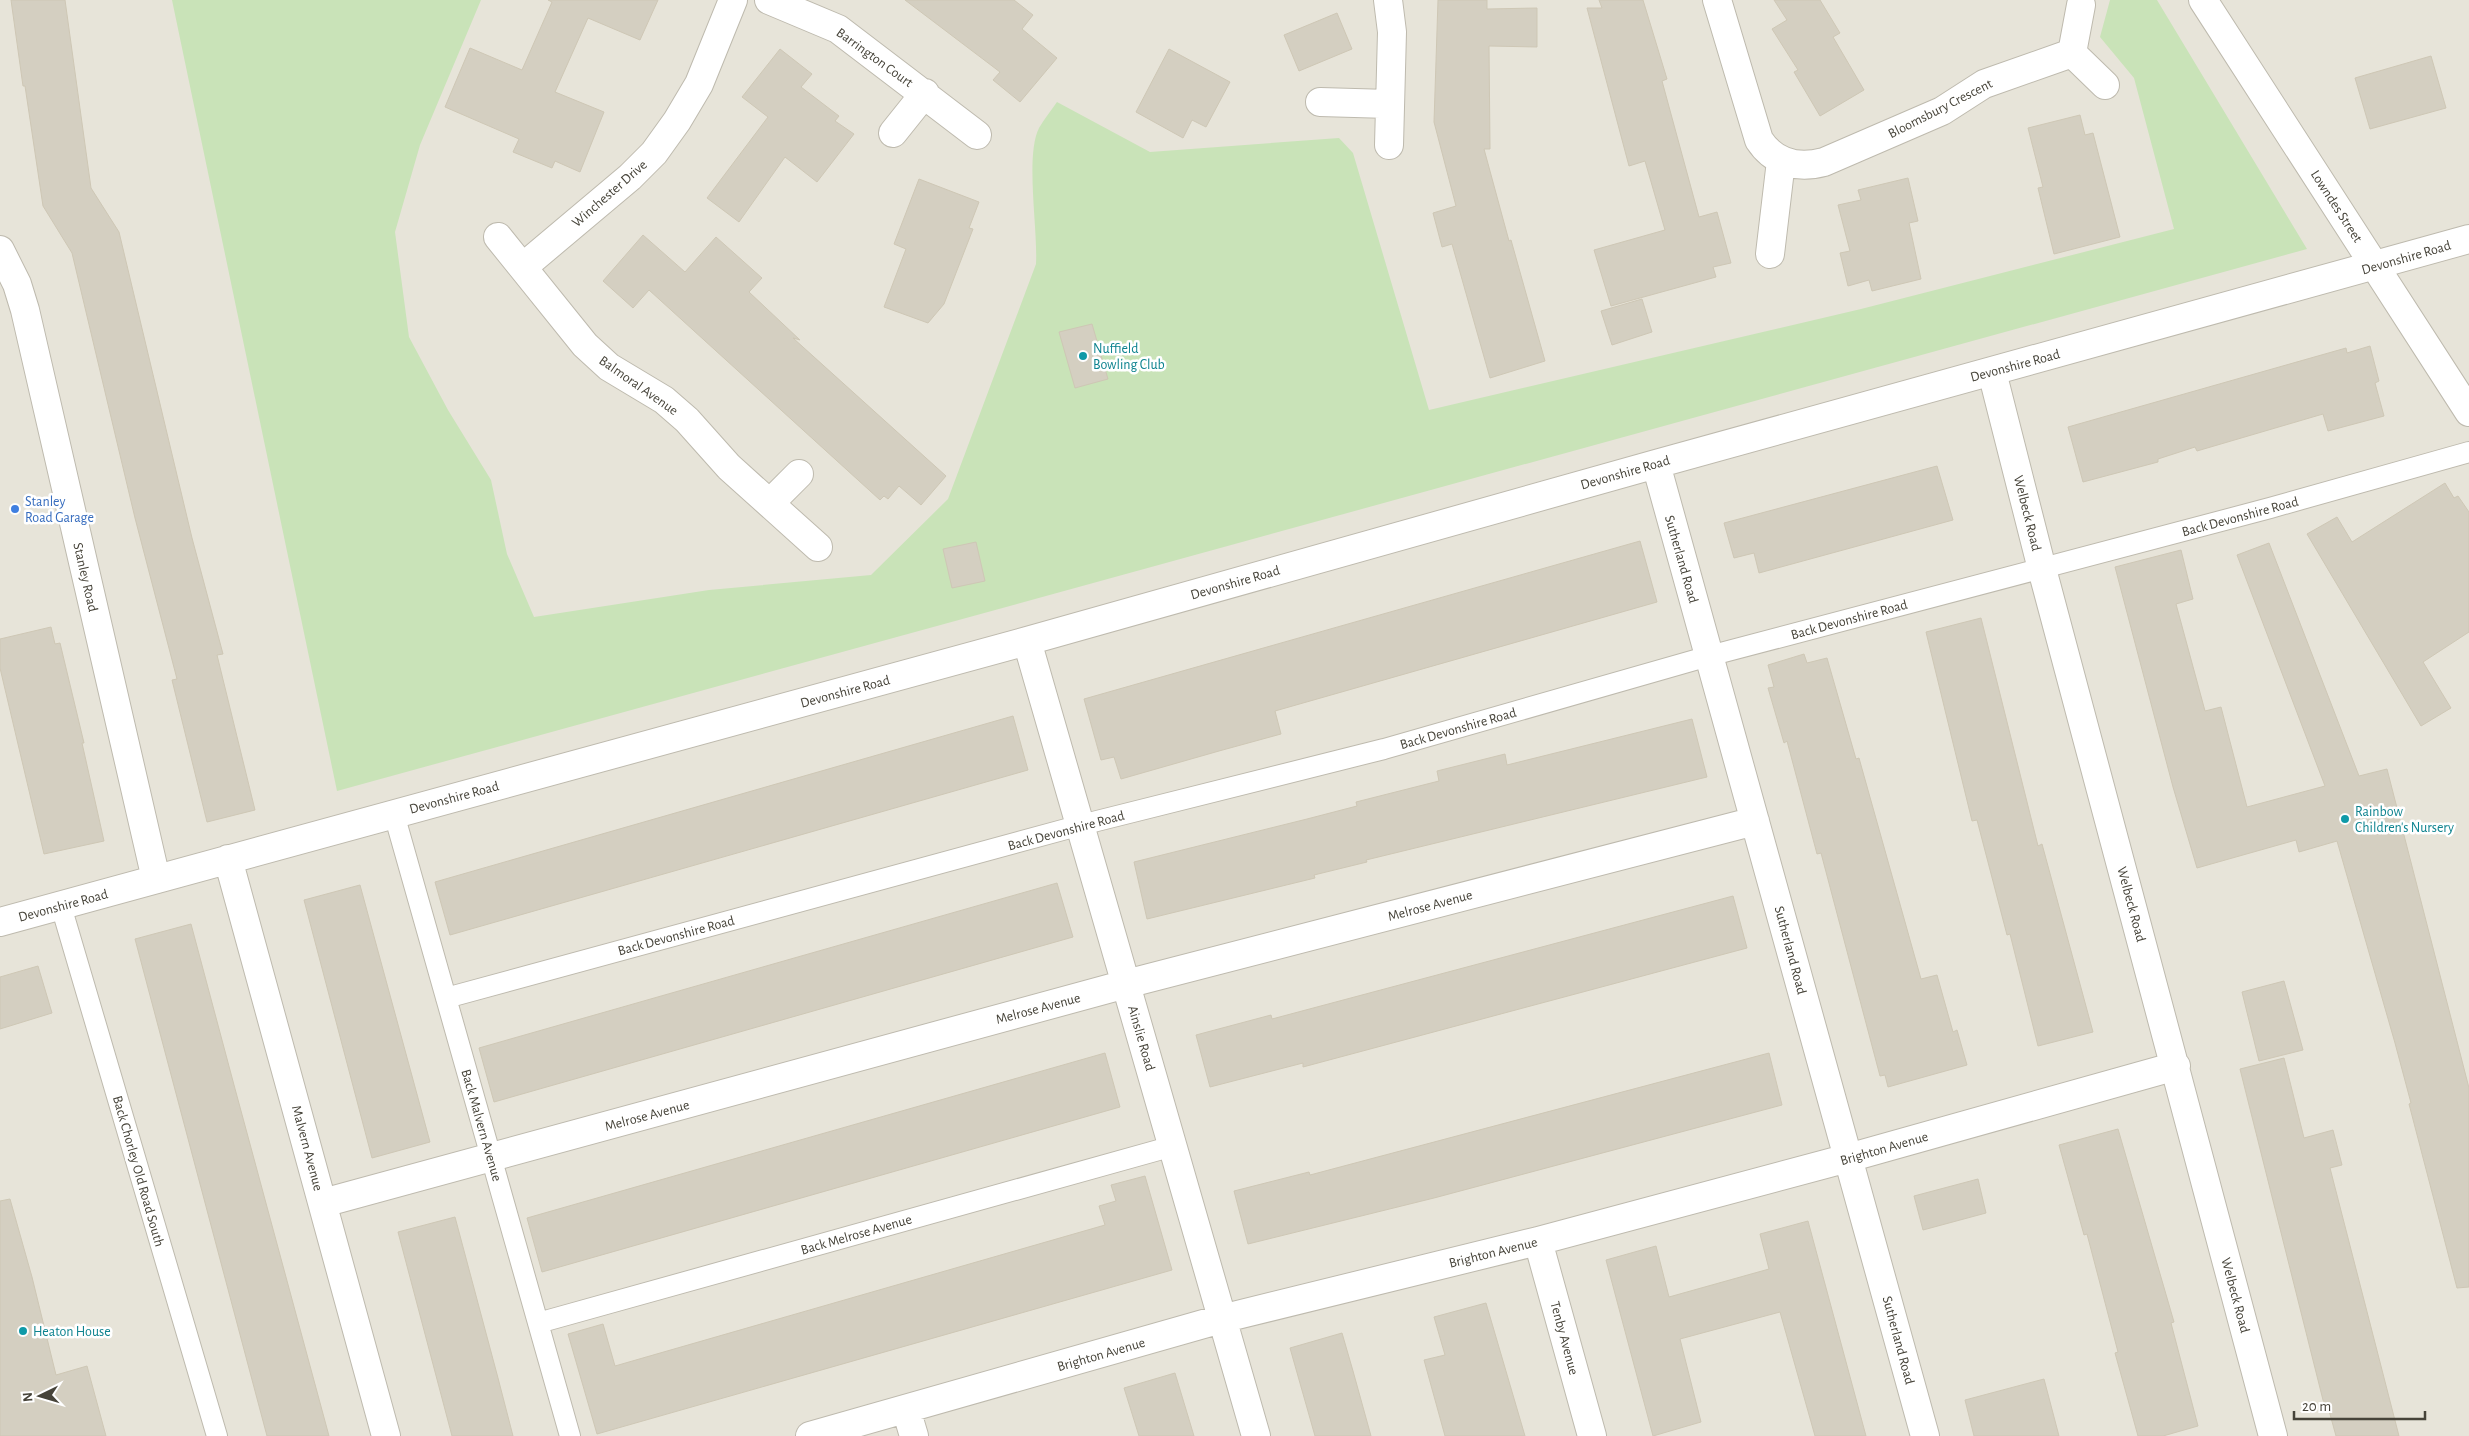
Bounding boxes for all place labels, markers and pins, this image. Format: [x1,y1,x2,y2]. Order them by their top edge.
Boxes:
place label: Nuffield Bowling Club [1093,342,1165,372]
marker: Nuffield Bowling Club [1077,350,1089,362]
place label: Stanley Road Garage [25,495,94,525]
marker: Stanley Road Garage [9,503,21,515]
place label: Rainbow Children's Nursery [2355,805,2454,835]
marker: Rainbow Children's Nursery [2339,813,2351,825]
marker: Heaton House [17,1325,29,1337]
place label: Heaton House [33,1325,111,1339]

